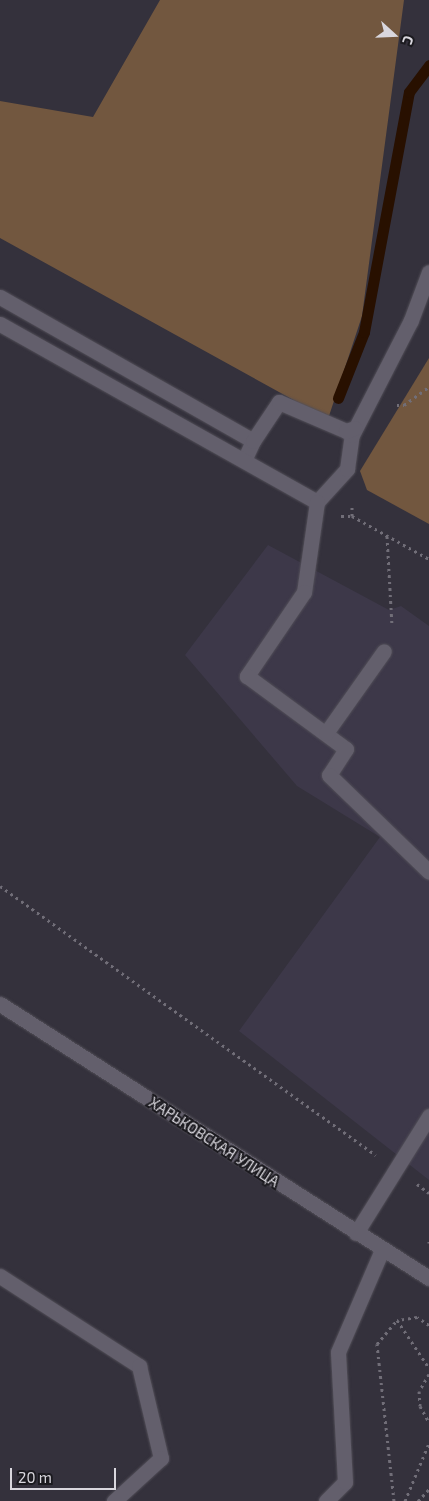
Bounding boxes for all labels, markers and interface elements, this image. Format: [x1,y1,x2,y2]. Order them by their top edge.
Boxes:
north arrow [369,10,419,60]
text: С [399,34,418,47]
street label: ХАРЬКОВСКАЯ УЛИЦА [146,1093,282,1191]
scale bar [12,1458,119,1490]
text: 20 m [18,1468,52,1486]

